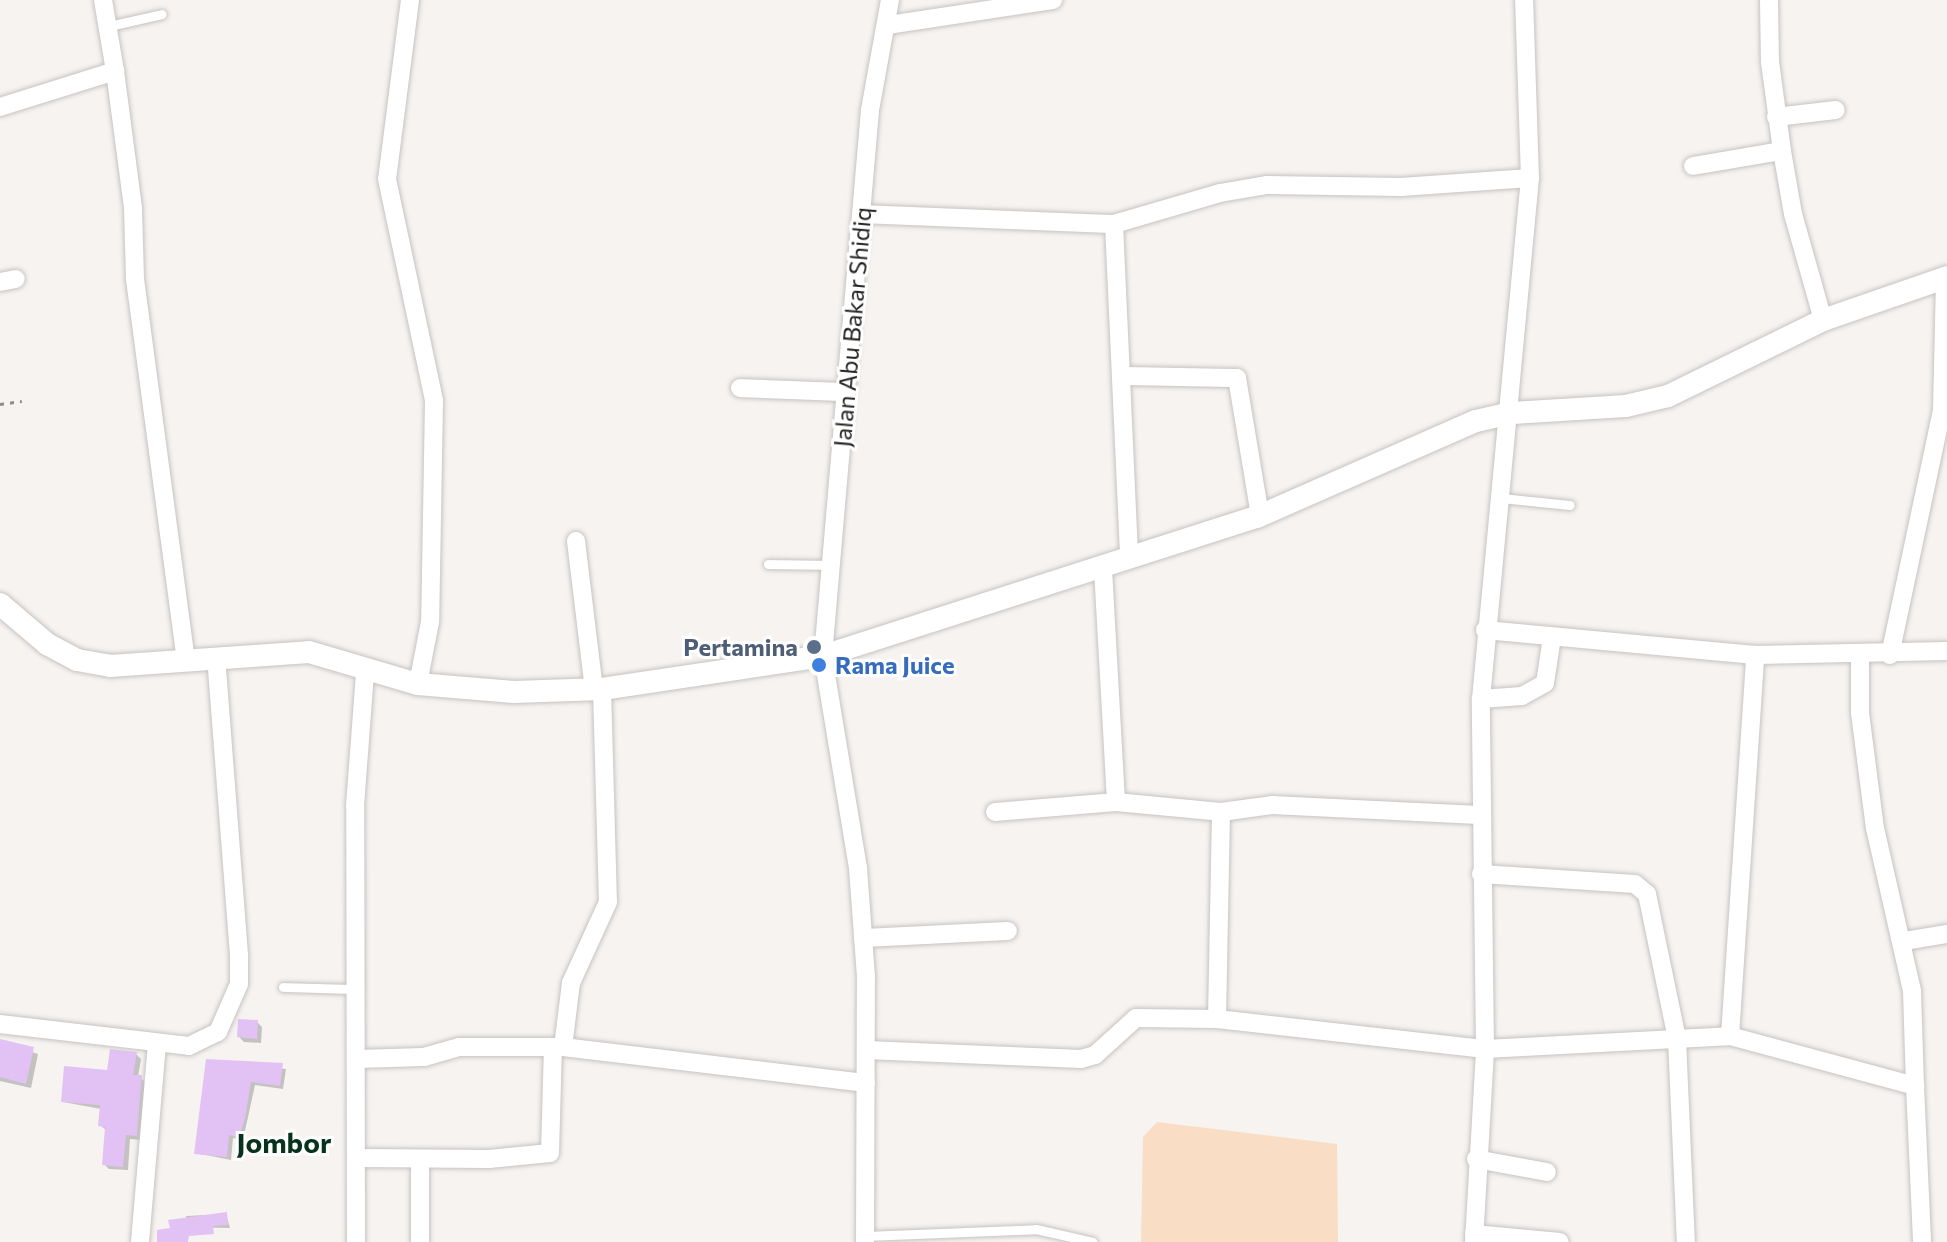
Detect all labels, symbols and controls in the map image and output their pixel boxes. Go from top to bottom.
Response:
street label: Jalan Abu Bakar Shidiq [827,206,877,448]
place label: Pertamina [683,633,798,661]
marker: Pertamina [805,638,823,656]
place label: Rama Juice [835,651,955,679]
marker: Rama Juice [810,656,828,674]
district label: Jombor [237,1125,331,1159]

